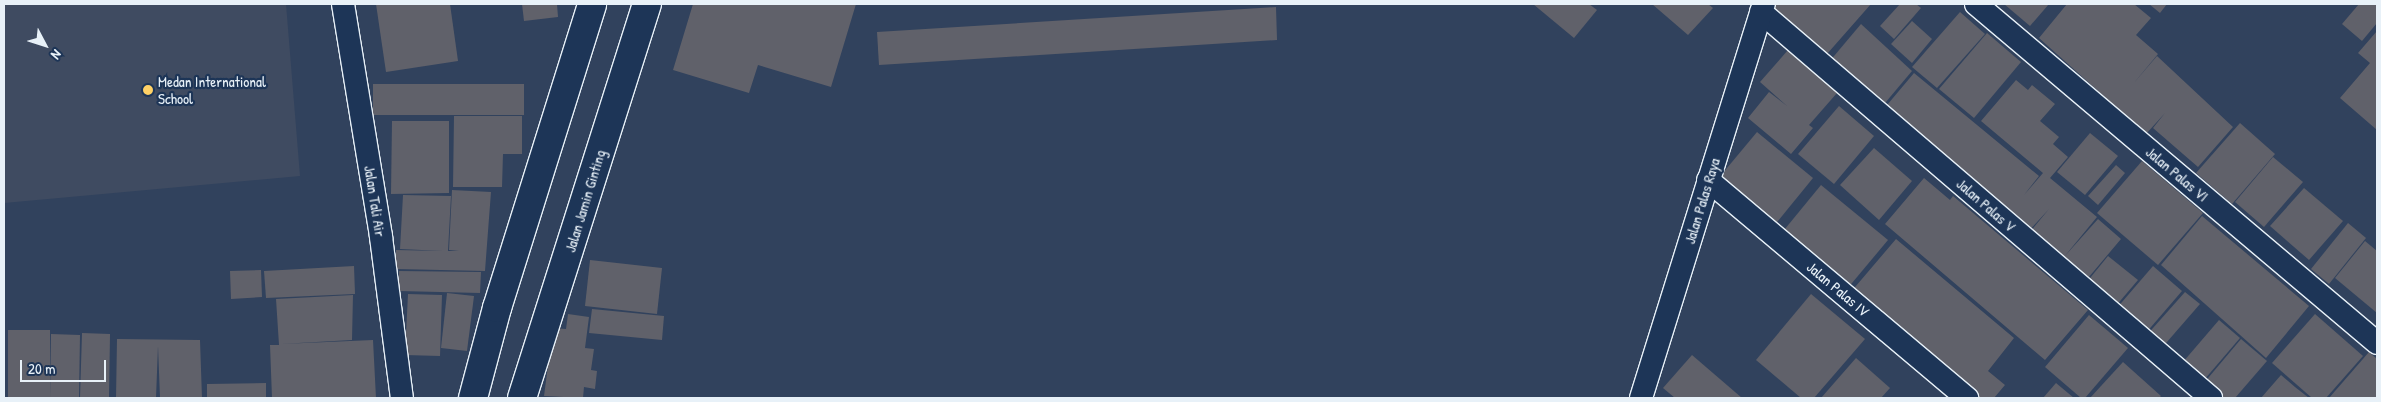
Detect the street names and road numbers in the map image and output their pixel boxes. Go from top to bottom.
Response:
street label: Jalan Palas VI [2142,143,2212,205]
street label: Jalan Jamin Ginting [561,148,609,254]
street label: Jalan Palas Raya [1680,156,1724,246]
street label: Jalan Tali Air [361,164,389,238]
street label: Jalan Palas V [1953,175,2019,235]
street label: Jalan Palas IV [1803,258,1873,320]

